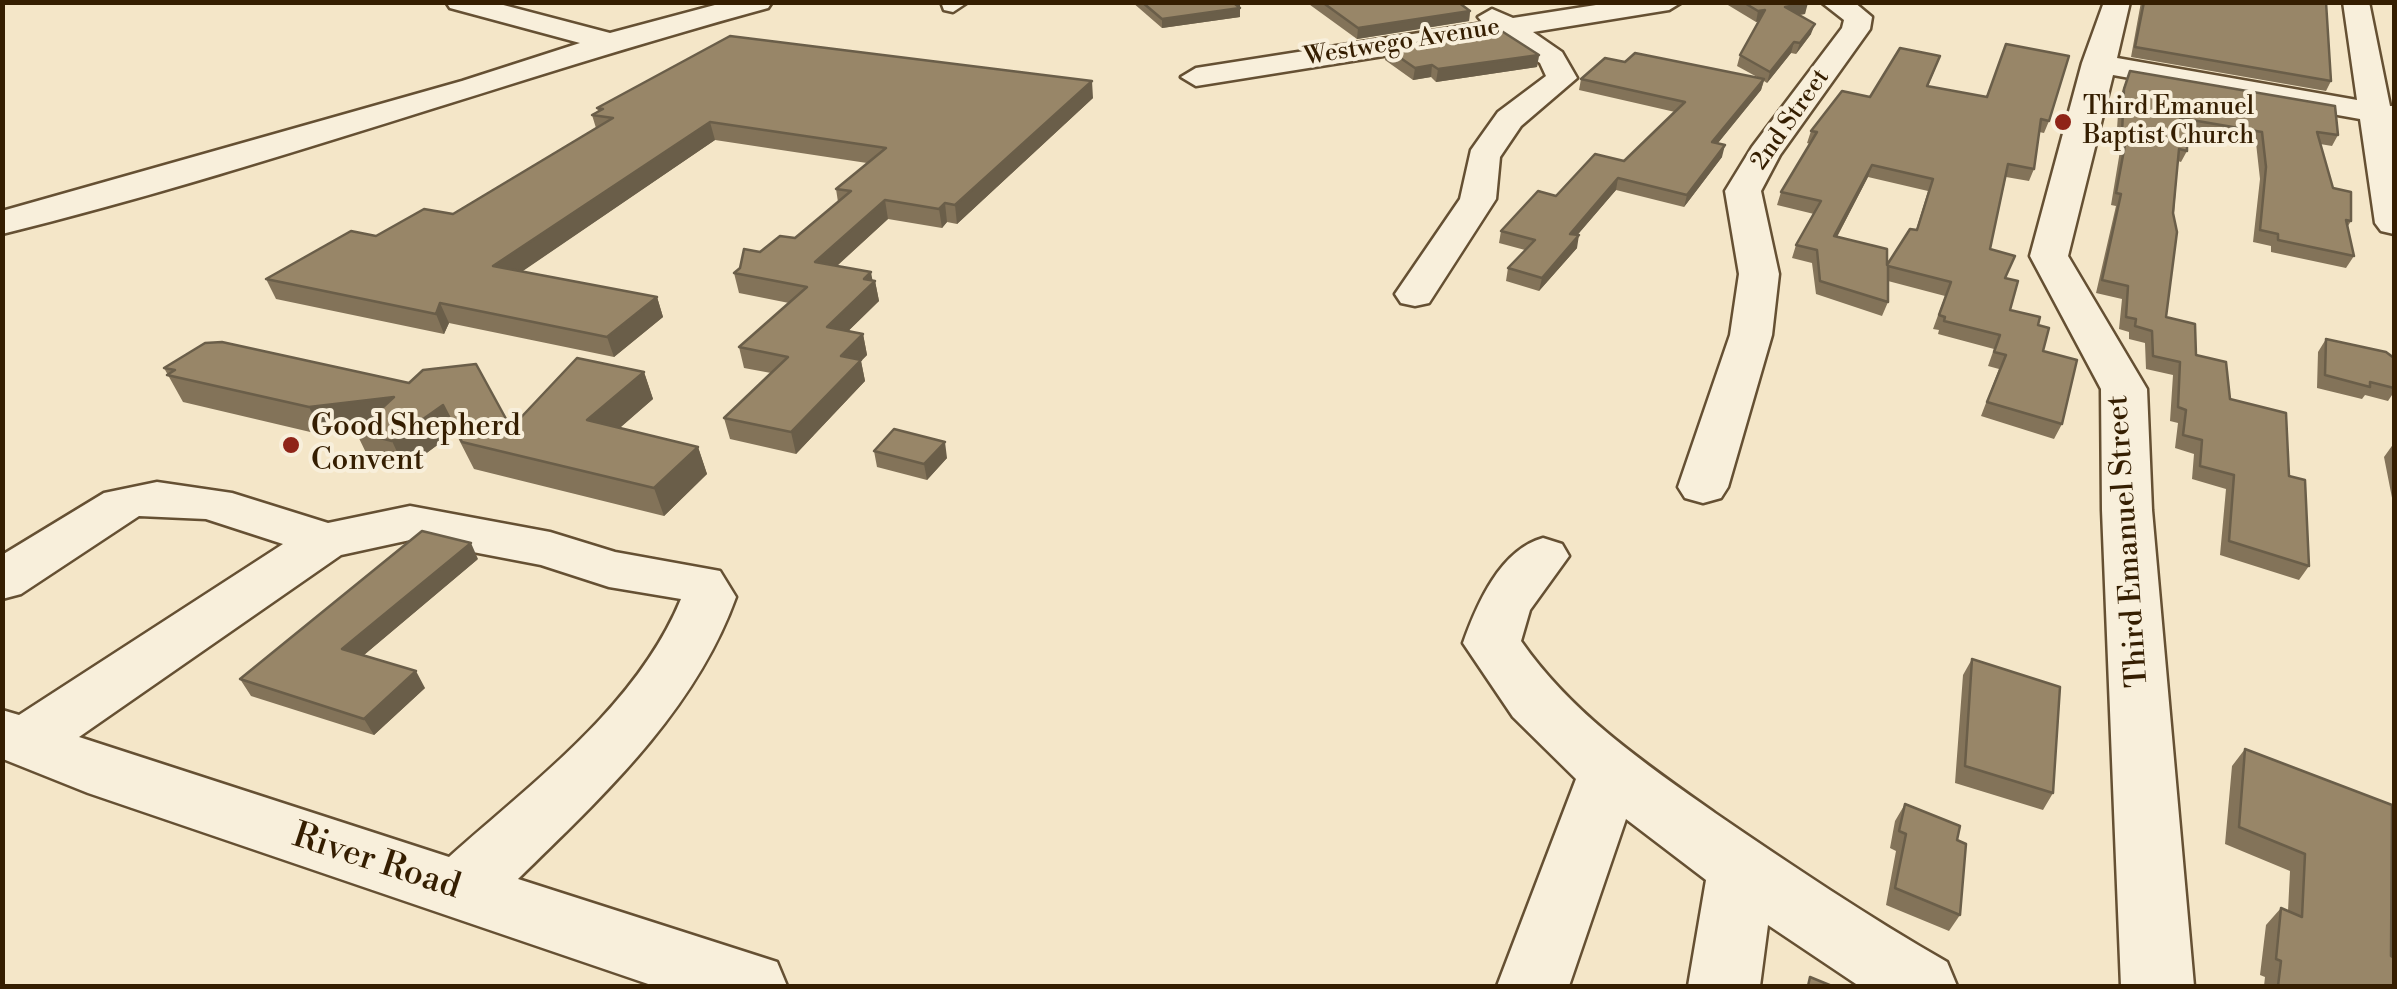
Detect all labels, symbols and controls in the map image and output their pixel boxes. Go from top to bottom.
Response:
street label: Westwego Avenue [1302,13,1502,73]
street label: 2nd Street [1745,64,1837,176]
place label: Third Emanuel Baptist Church [2083,93,2254,152]
marker: Third Emanuel Baptist Church [2052,111,2074,133]
street label: Third Emanuel Street [2101,394,2157,688]
place label: Good Shepherd Convent [311,410,520,480]
marker: Good Shepherd Convent [280,434,302,456]
street label: River Road [287,816,465,910]

